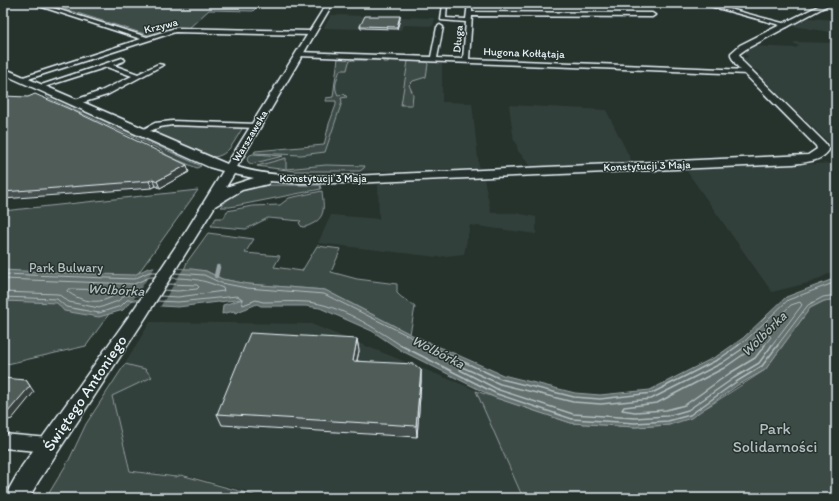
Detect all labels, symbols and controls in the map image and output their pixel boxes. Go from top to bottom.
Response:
street label: Krzywa [143,15,180,36]
street label: Długa [450,24,466,53]
street label: Hugona Kołłątaja [483,45,565,61]
street label: Warszawska [229,107,271,164]
street label: Konstytucji 3 Maja [603,158,691,174]
street label: Konstytucji 3 Maja [279,172,367,185]
park label: Park Bulwary [29,260,103,275]
water label: Wolbórka [87,280,146,300]
water label: Wolbórka [738,307,791,360]
street label: Świętego Antoniego [39,331,131,455]
water label: Wolbórka [409,332,468,373]
park label: Park Solidarności [733,419,817,456]

